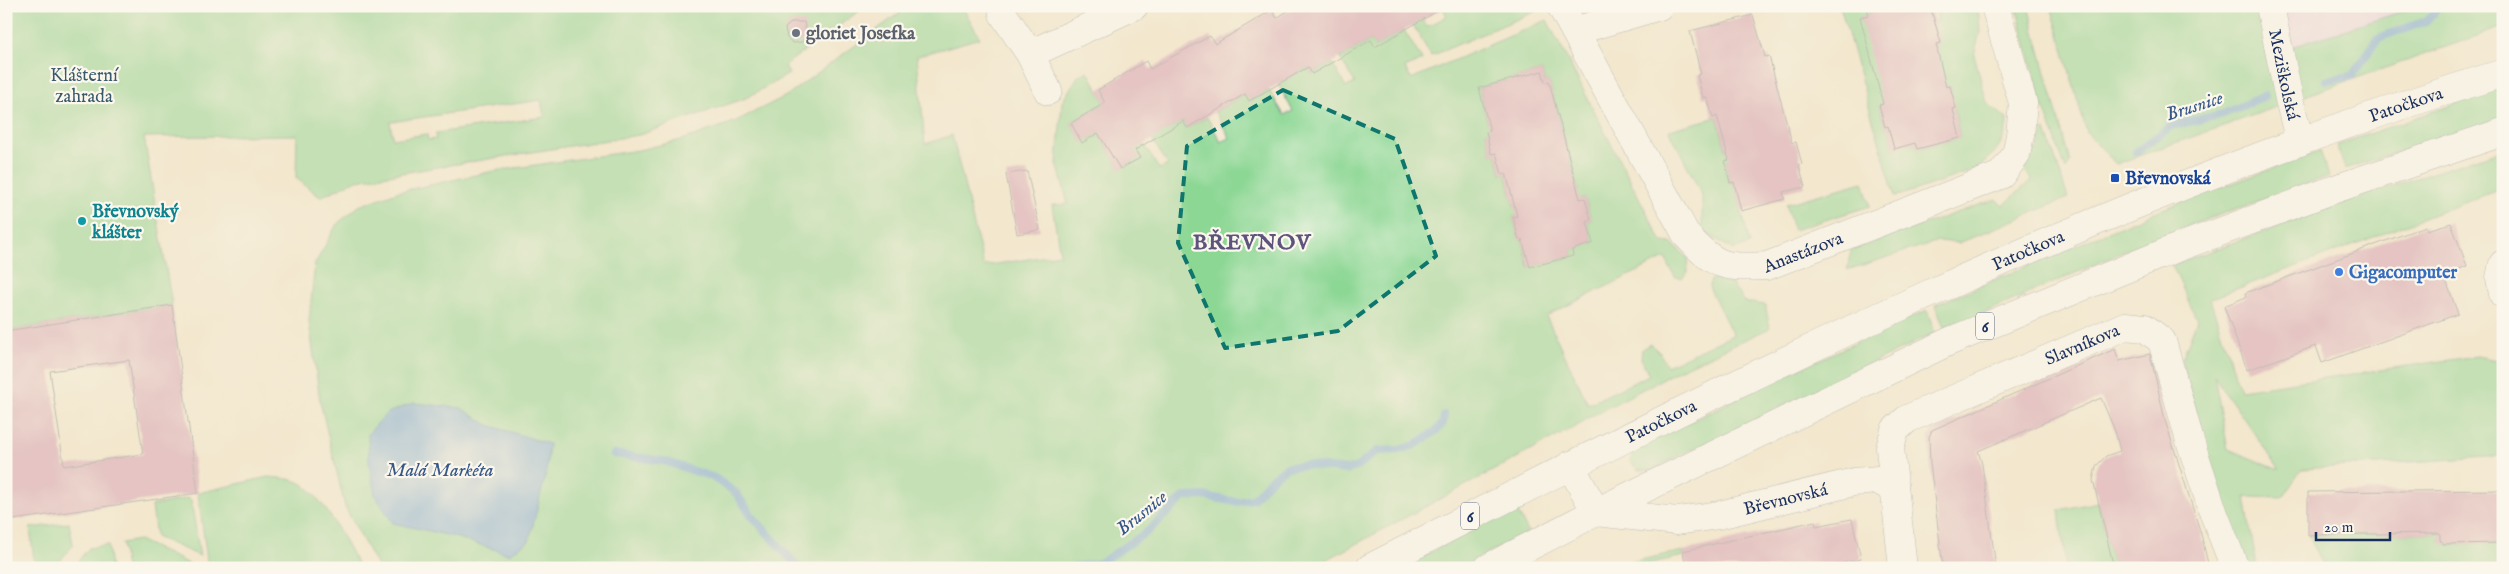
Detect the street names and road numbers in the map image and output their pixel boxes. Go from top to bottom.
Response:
street label: Meziškolská [2262,27,2304,123]
street label: Patočkova [2366,83,2446,129]
street label: Patočkova [1989,226,2068,277]
street label: Anastázova [1759,228,1847,280]
road number: 6 [1976,312,1994,340]
street label: Slavníkova [2042,320,2124,372]
street label: Patočkova [1622,395,1701,450]
street label: Břevnovská [1741,479,1830,522]
road number: 6 [1461,502,1479,530]

